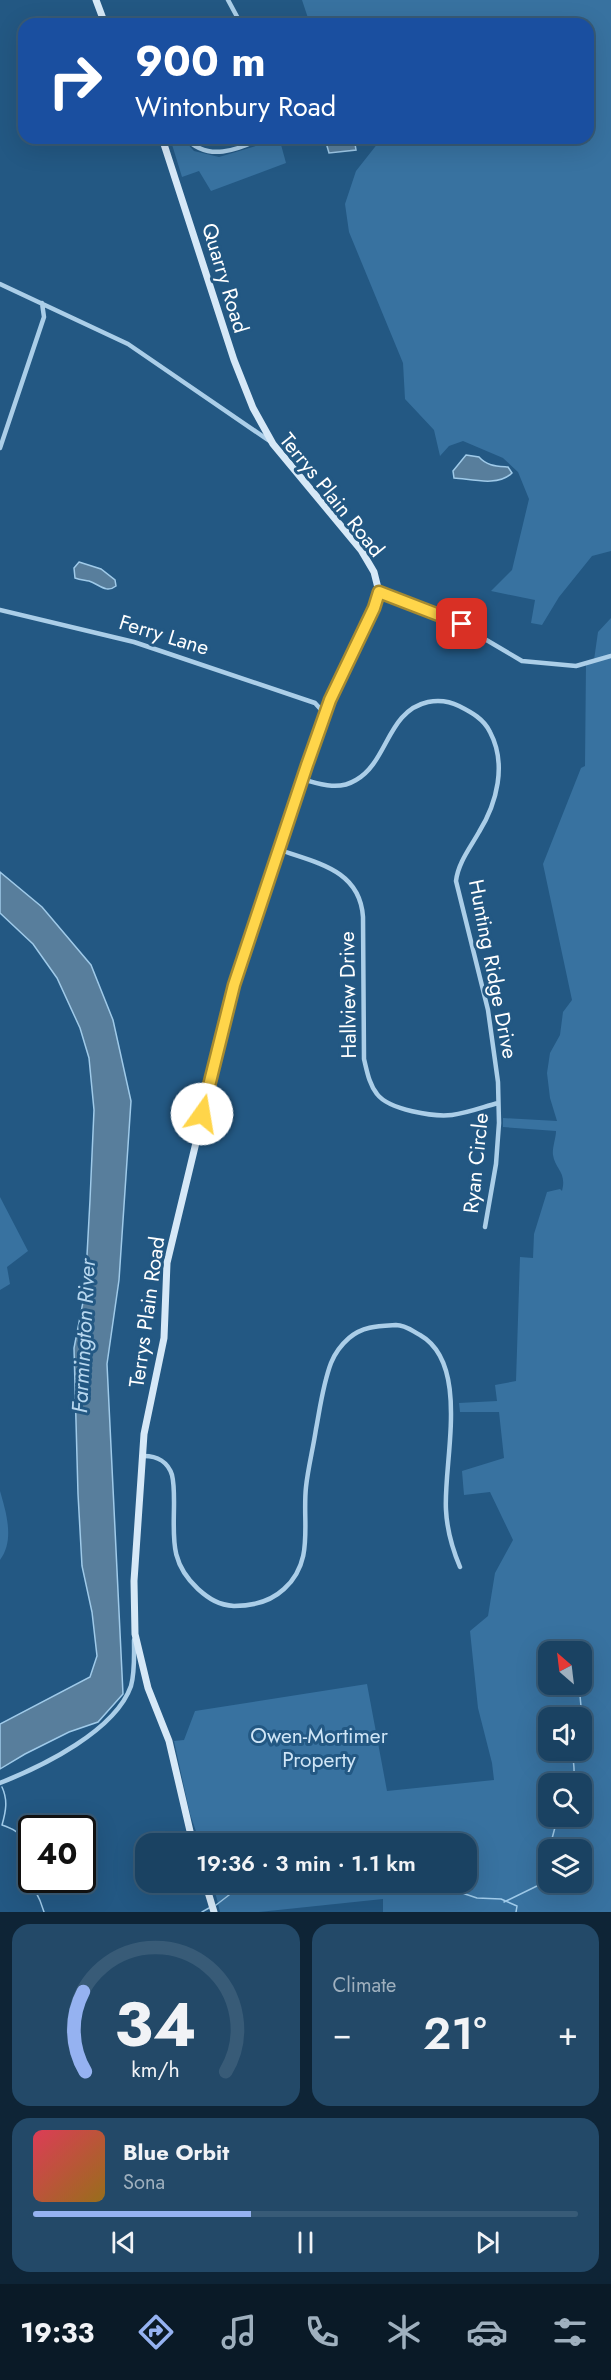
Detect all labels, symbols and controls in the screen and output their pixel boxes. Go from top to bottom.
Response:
text: 900 m [135,31,266,92]
icon: right [36,42,114,120]
text: Wintonbury Road [135,87,336,126]
street label: Quarry Road [194,219,256,337]
street label: Terrys Plain Road [272,426,392,564]
pin [436,598,487,649]
street label: Ferry Lane [115,607,213,663]
icon: arrive [445,607,478,640]
street label: Hunting Ridge Drive [461,877,525,1061]
street label: Hallview Drive [332,931,364,1059]
position arrow [170,1082,234,1146]
street label: Ryan Circle [456,1111,496,1215]
street label: Terrys Plain Road [122,1235,172,1389]
water label: Farmington River [63,1256,103,1414]
north arrow [538,1641,592,1695]
map controls [538,1641,592,1893]
button: sound [538,1707,592,1761]
park label: Owen-Mortimer Property [250,1721,389,1775]
button: search [538,1773,592,1827]
speed limit sign: 40 [18,1815,96,1893]
button: layers [538,1839,592,1893]
text: 19:36 · 3 min · 1.1 km [196,1847,416,1879]
text: Climate [333,1971,396,2000]
text: 34 [115,1979,197,2069]
text: 21° [423,2001,487,2066]
text: − [333,2010,352,2057]
text: + [558,2010,578,2057]
text: km/h [132,2054,180,2085]
text: Blue Orbit [123,2136,229,2168]
text: Sona [123,2168,165,2197]
icon: previous [107,2226,140,2259]
icon: pause [289,2226,322,2259]
icon: next [471,2226,504,2259]
icon: directions [135,2311,177,2353]
icon: music [218,2311,260,2353]
icon: phone [301,2311,343,2353]
icon: climate [383,2311,425,2353]
icon: car [466,2311,508,2353]
icon: filters [549,2311,591,2353]
text: 19:33 [20,2313,94,2352]

